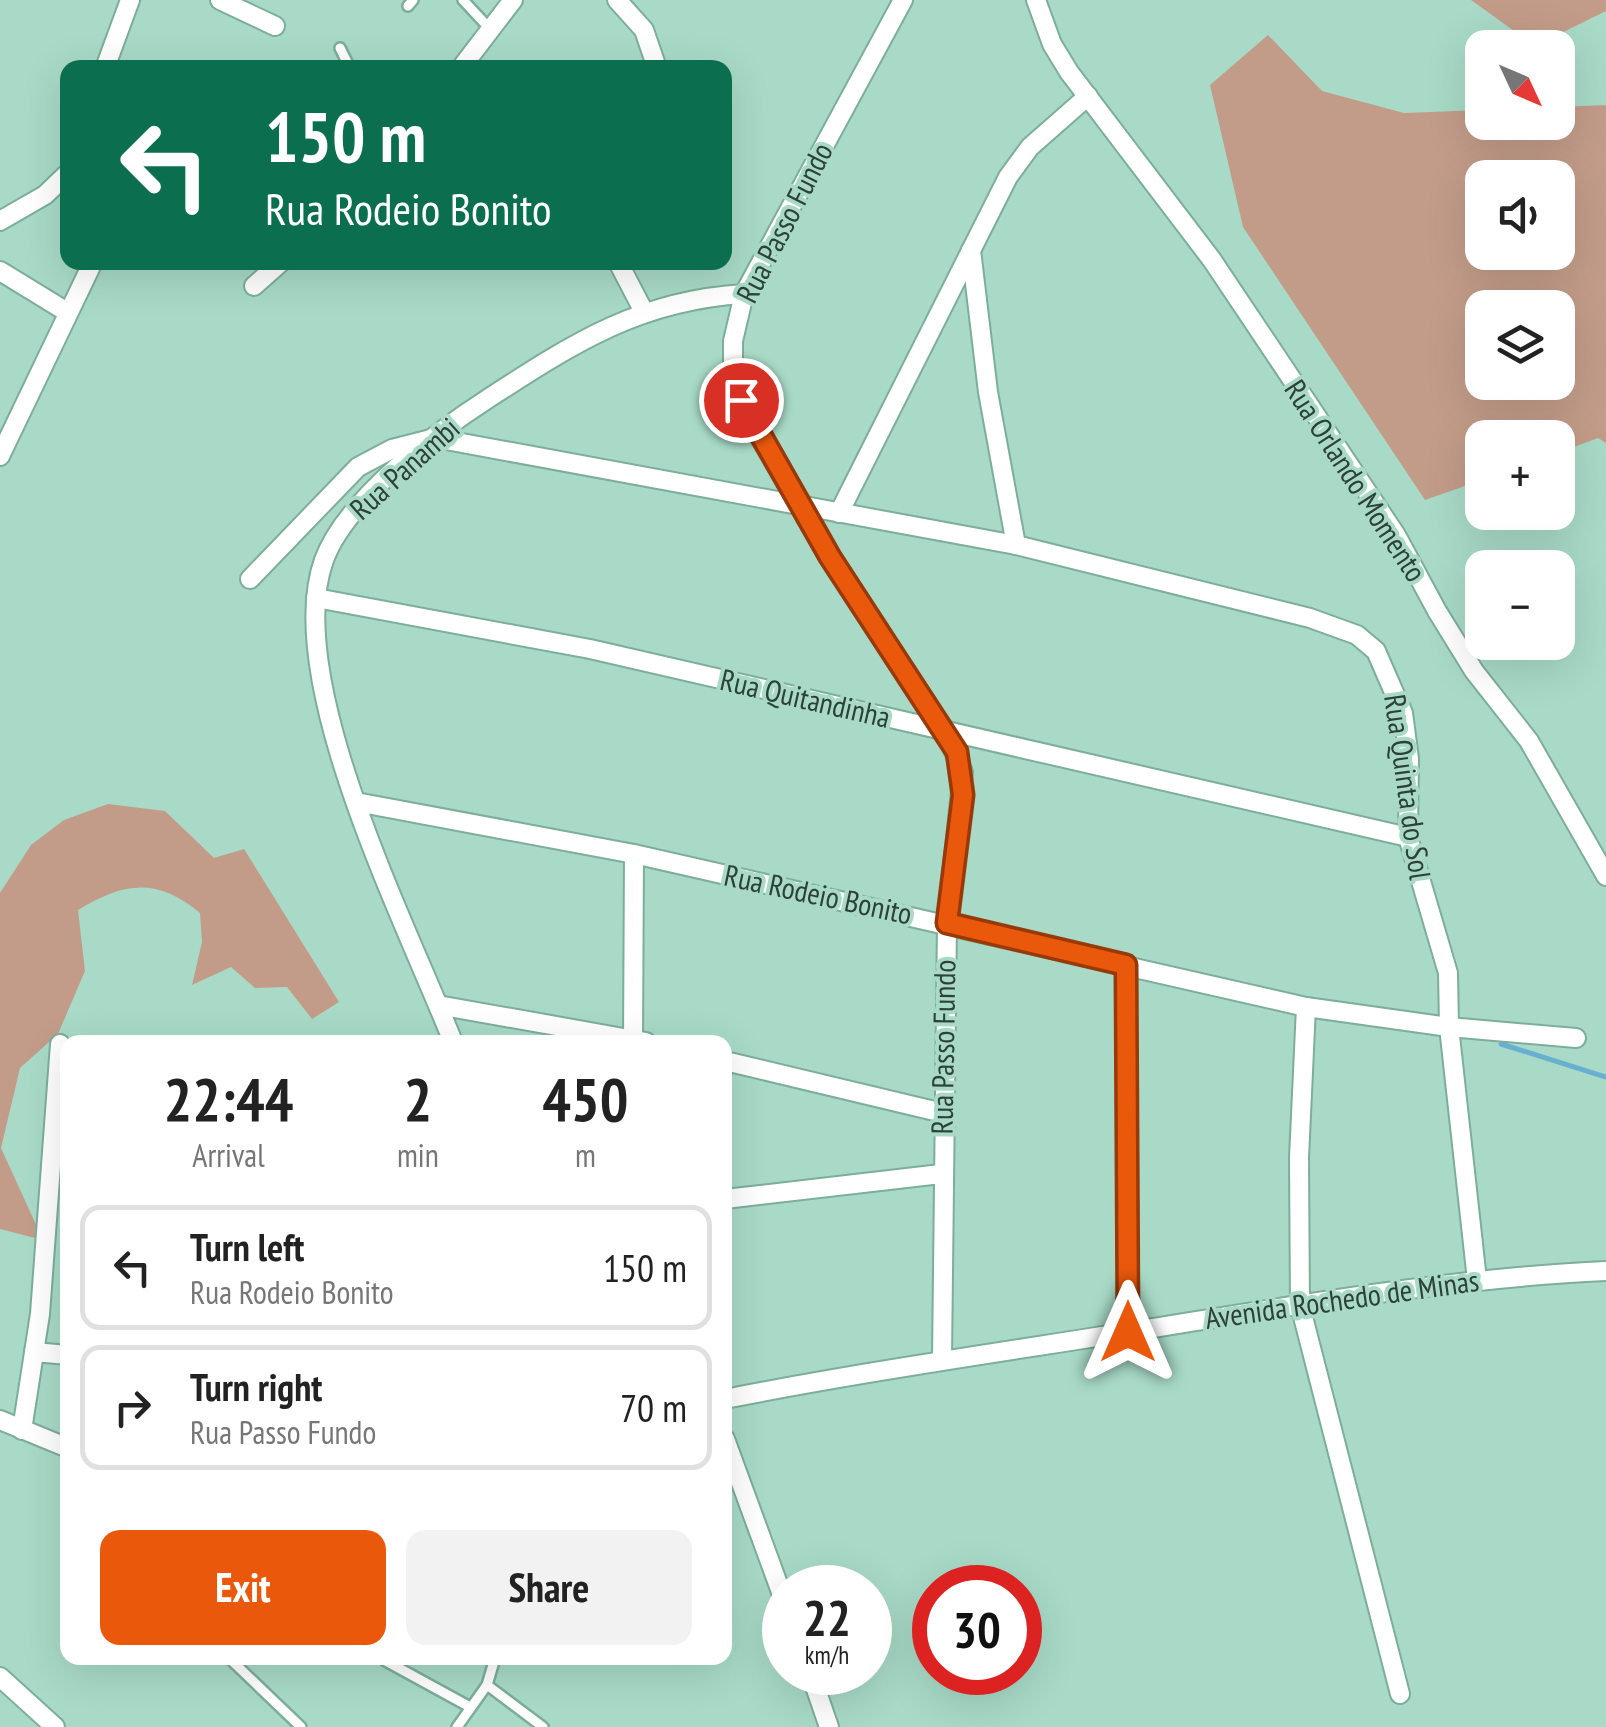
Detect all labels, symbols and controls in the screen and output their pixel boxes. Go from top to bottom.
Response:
north arrow [1465,30,1575,140]
map controls [1465,30,1575,660]
text: 150 m [265,91,426,181]
icon: left [100,100,230,230]
street label: Rua Passo Fundo [727,136,841,309]
button: sound [1465,160,1575,270]
text: Rua Rodeio Bonito [265,179,551,237]
button: layers [1465,290,1575,400]
pin [699,358,784,443]
street label: Rua Orlando Momento [1276,372,1436,589]
icon: arrive [714,373,769,428]
street label: Rua Panambi [341,408,467,527]
button: + [1465,420,1575,530]
button: − [1465,550,1575,660]
street label: Rua Quitandinha [717,659,894,736]
street label: Rua Quinta do Sol [1376,692,1441,882]
street label: Rua Rodeio Bonito [721,855,916,932]
street label: Rua Passo Fundo [921,959,964,1135]
text: 22:44 [164,1060,293,1138]
text: 2 [404,1060,432,1138]
text: 450 [542,1060,628,1138]
text: Arrival [192,1134,265,1176]
text: min [397,1134,439,1176]
text: m [575,1134,596,1176]
text: Turn left [190,1222,304,1271]
icon: left [105,1240,160,1295]
text: 150 m [603,1243,687,1292]
street label: Avenida Rochedo de Minas [1203,1260,1481,1337]
text: Rua Rodeio Bonito [190,1271,394,1313]
position arrow [1076,1280,1180,1384]
text: Turn right [190,1362,322,1411]
icon: right [105,1380,160,1435]
text: 70 m [620,1383,687,1432]
text: Rua Passo Fundo [190,1411,376,1453]
button: Exit [100,1530,386,1645]
button: Share [406,1530,692,1645]
speed limit sign: 30 [912,1565,1042,1695]
text: 22 [803,1585,851,1650]
text: km/h [805,1639,849,1671]

